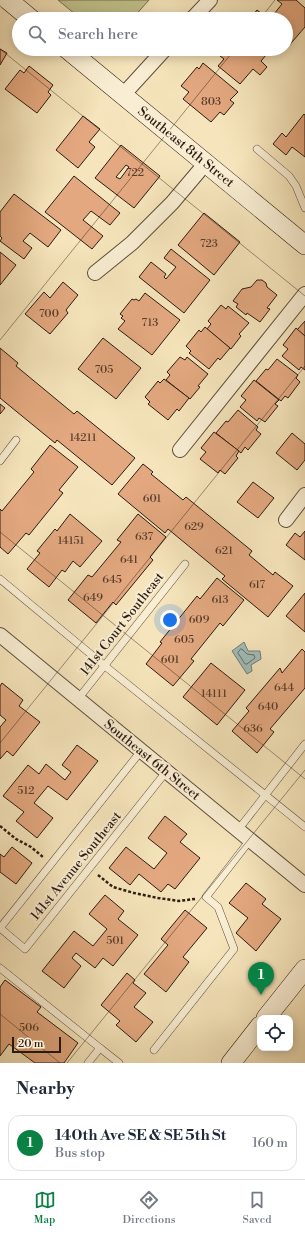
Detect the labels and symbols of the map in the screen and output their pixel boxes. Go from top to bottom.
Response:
house number: 803 [201,95,221,109]
street label: Southeast 8th Street [135,103,238,191]
house number: 722 [126,166,144,180]
house number: 723 [200,237,218,251]
house number: 700 [39,307,59,321]
house number: 713 [142,316,158,330]
house number: 705 [95,363,113,377]
house number: 14211 [69,431,97,445]
house number: 601 [143,492,161,506]
house number: 629 [184,520,204,534]
house number: 637 [135,530,153,544]
house number: 14151 [58,534,84,548]
house number: 621 [215,544,233,558]
house number: 641 [120,553,138,567]
street label: 141st Court Southeast [77,569,168,679]
house number: 645 [102,573,122,587]
house number: 617 [249,578,265,592]
house number: 649 [83,591,103,605]
house number: 613 [211,593,229,607]
your location [160,610,180,630]
house number: 609 [189,613,210,627]
house number: 605 [174,633,194,647]
house number: 601 [161,653,179,667]
house number: 644 [274,681,295,695]
house number: 14111 [201,687,227,701]
house number: 640 [258,700,278,714]
street label: Southeast 6th Street [101,716,204,804]
house number: 636 [243,722,263,736]
house number: 512 [17,784,35,798]
street label: 141st Avenue Southeast [27,808,125,924]
house number: 501 [106,934,124,948]
pin: 1 [248,962,274,995]
house number: 506 [19,1021,39,1035]
scale bar [12,1035,61,1054]

